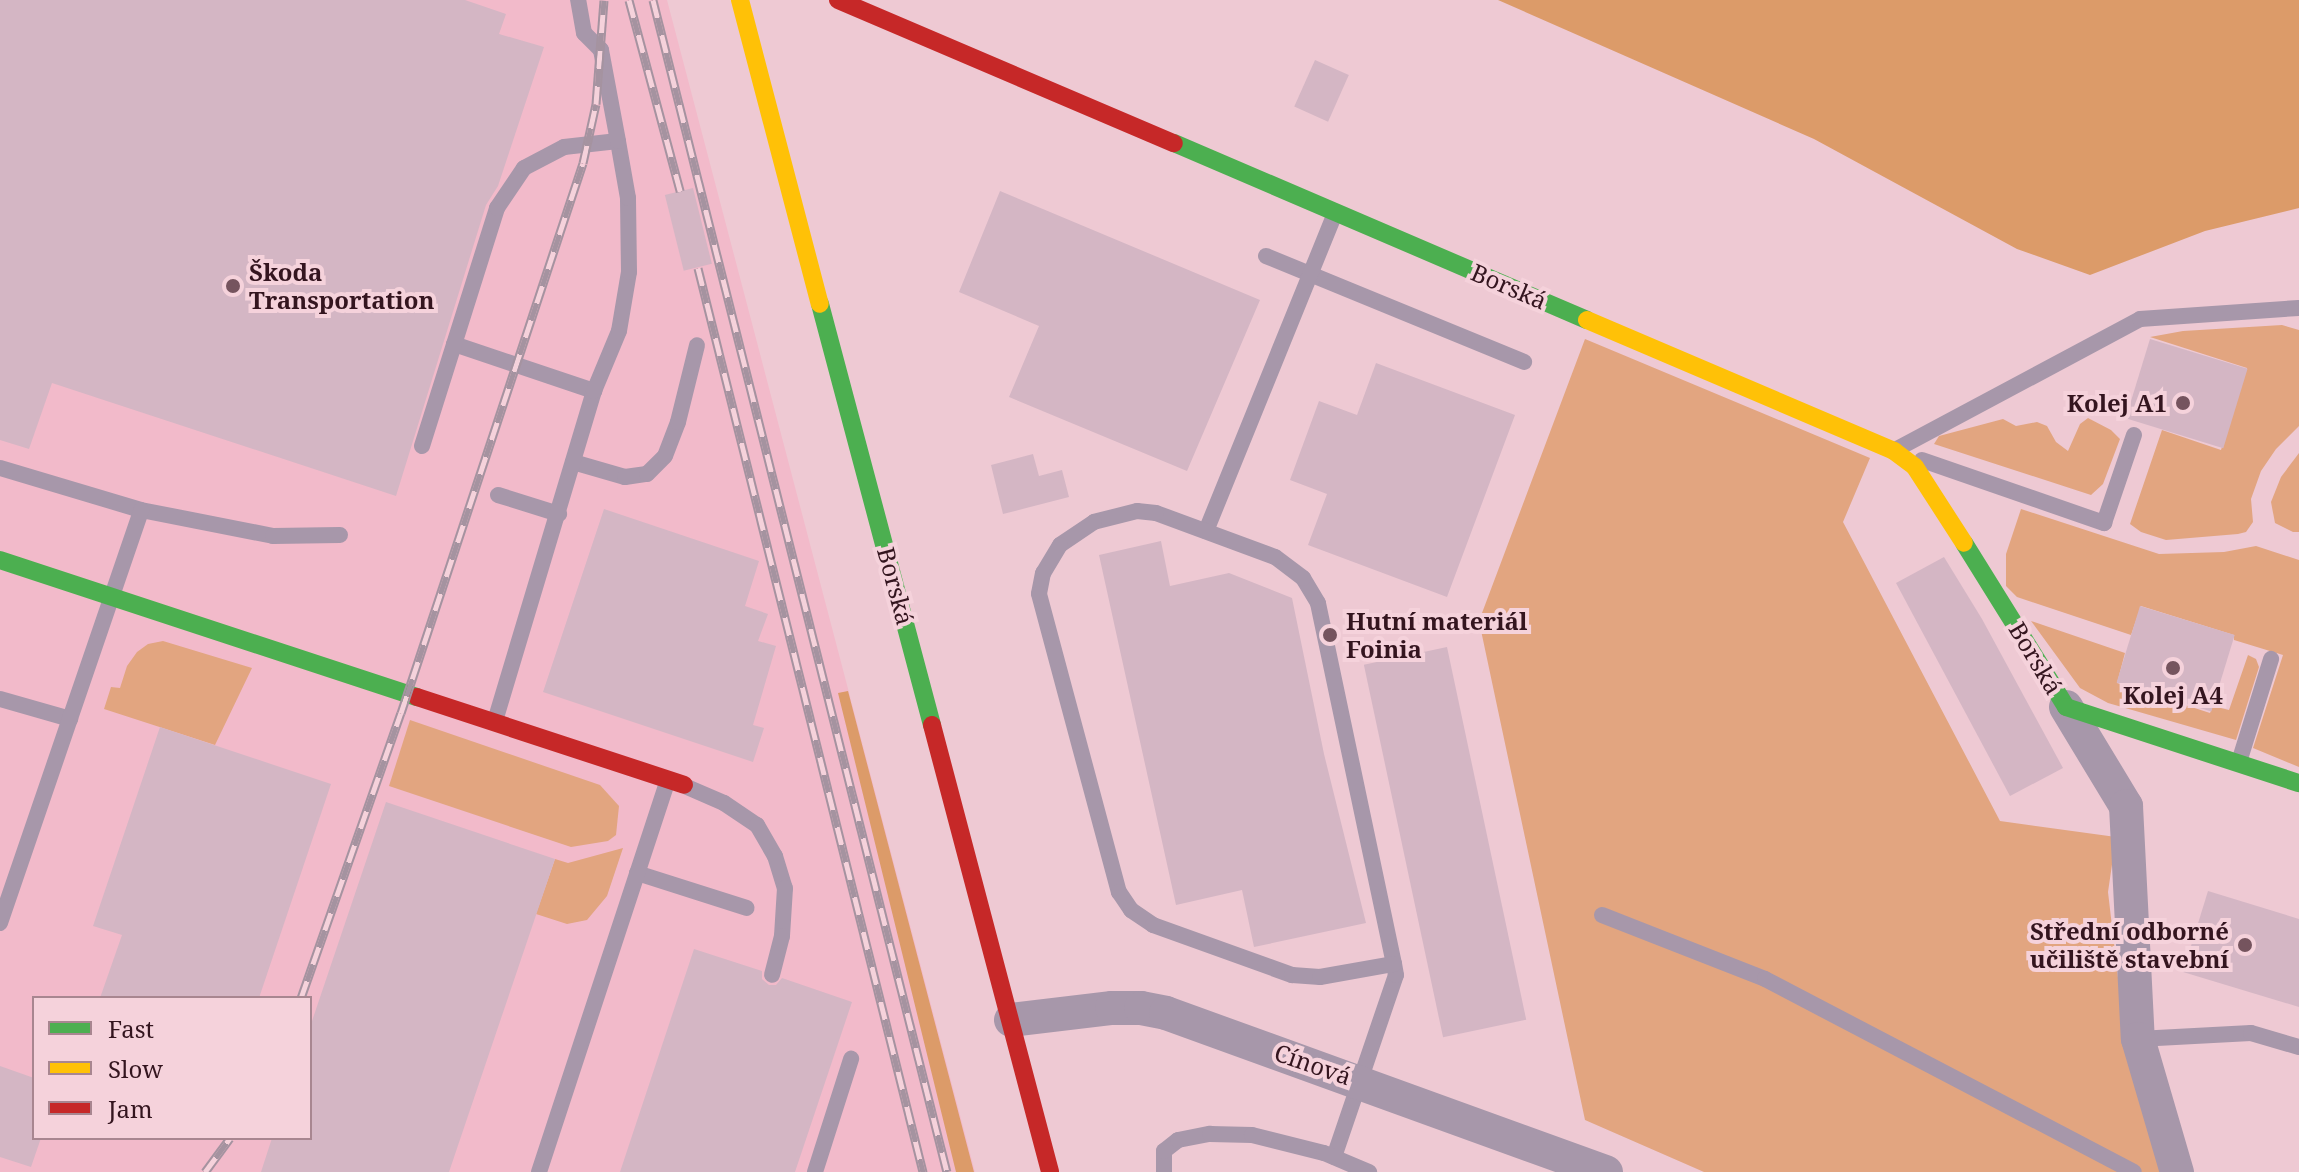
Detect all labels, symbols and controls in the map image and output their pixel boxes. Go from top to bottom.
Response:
street label: Borská [1467,257,1551,315]
place label: Škoda Transportation [249,258,434,314]
marker: Škoda Transportation [224,277,242,295]
place label: Kolej A1 [2067,389,2167,417]
marker: Kolej A1 [2174,394,2192,412]
street label: Borská [872,544,920,628]
place label: Hutní materiál Foinia [1346,607,1527,663]
street label: Borská [2003,617,2069,699]
marker: Hutní materiál Foinia [1321,626,1339,644]
marker: Kolej A4 [2164,659,2182,677]
place label: Kolej A4 [2123,681,2223,709]
place label: Střední odborné učiliště stavební [2030,917,2229,973]
marker: Střední odborné učiliště stavební [2236,936,2254,954]
legend [32,996,312,1140]
text: Fast [108,1012,154,1045]
street label: Cínová [1271,1037,1355,1091]
text: Slow [108,1052,163,1085]
text: Jam [108,1092,153,1125]

